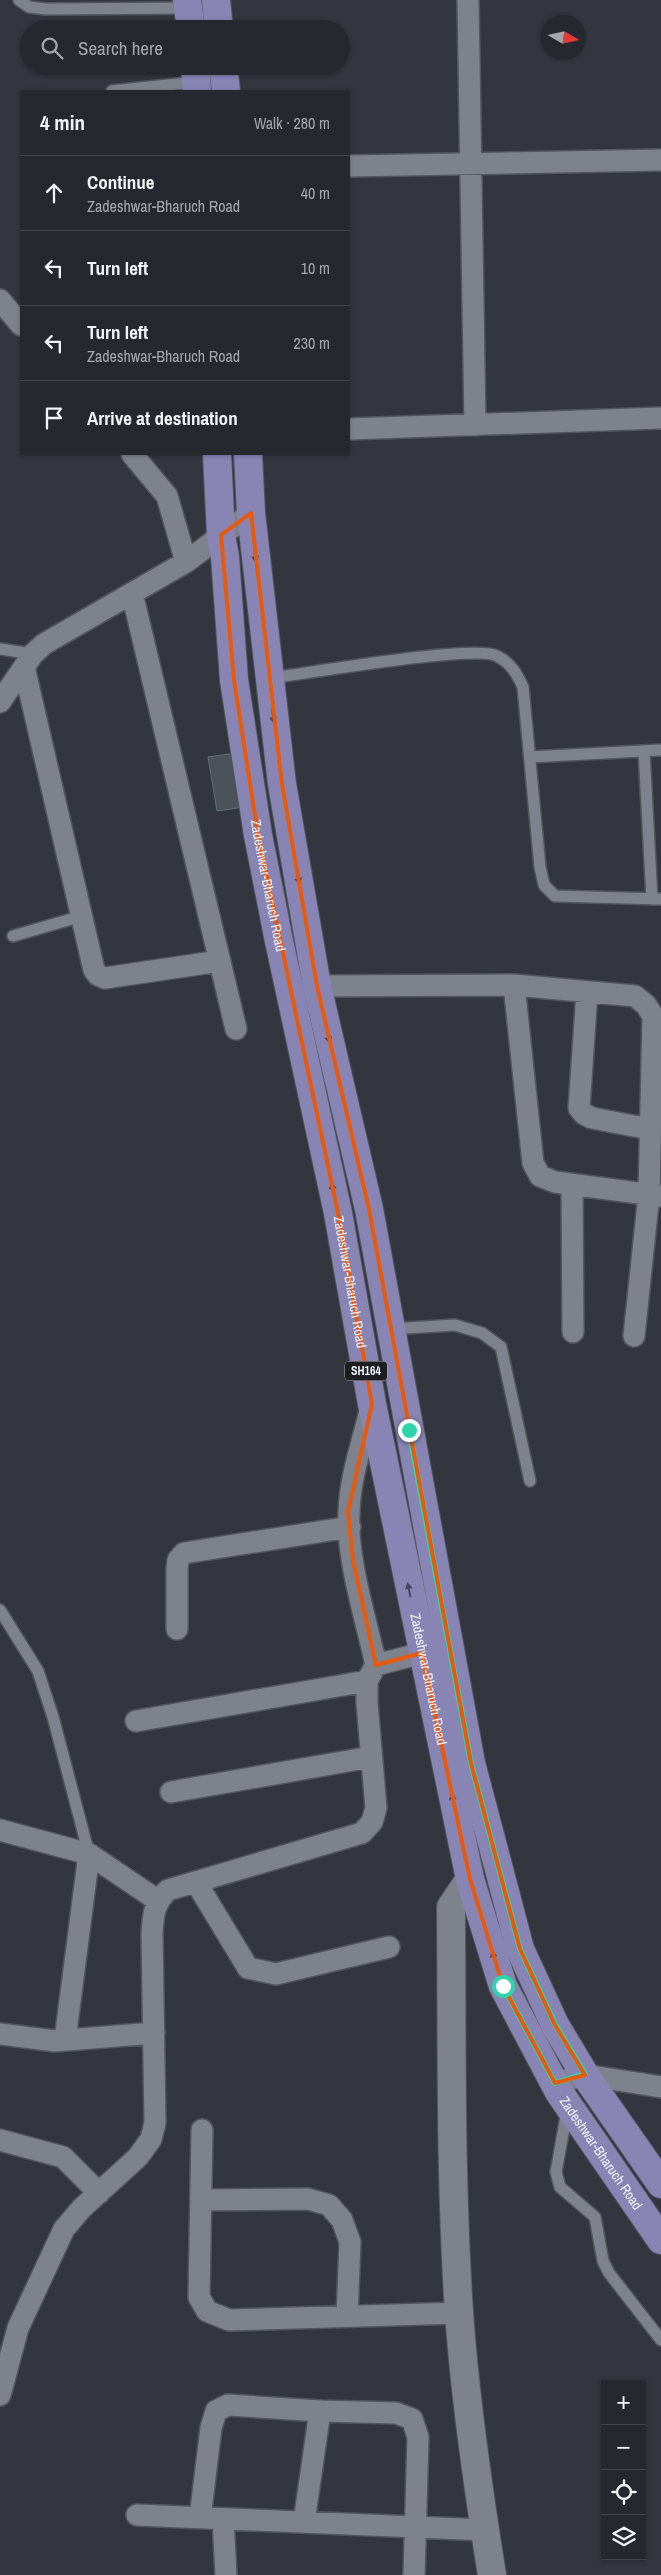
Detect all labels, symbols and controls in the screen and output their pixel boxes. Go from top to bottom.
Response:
north arrow [541,15,586,60]
search box [20,20,350,75]
icon: search [38,34,66,62]
text: Search here [78,35,163,61]
text: 4 min [40,108,85,137]
text: Walk · 280 m [254,112,330,134]
text: Continue [87,169,155,195]
icon: ahead [40,179,68,207]
text: 40 m [301,182,330,204]
text: Zadeshwar-Bharuch Road [87,195,240,217]
icon: left [40,254,68,282]
text: Turn left [87,255,148,281]
text: 10 m [301,257,330,279]
text: Turn left [87,319,148,345]
icon: left [40,329,68,357]
text: 230 m [294,332,330,354]
text: Zadeshwar-Bharuch Road [87,345,240,367]
icon: arrive [40,404,68,432]
text: Arrive at destination [87,405,238,431]
one-way arrow [252,547,260,563]
one-way arrow [269,709,277,725]
street label: Zadeshwar-Bharuch Road [247,818,290,953]
one-way arrow [295,869,303,885]
one-way arrow [324,1029,332,1044]
one-way arrow [329,1183,337,1198]
street label: Zadeshwar-Bharuch Road [330,1214,371,1350]
road number: SH164 [345,1362,387,1380]
route end [398,1419,421,1442]
one-way arrow [405,1582,413,1598]
street label: Zadeshwar-Bharuch Road [406,1612,451,1747]
one-way arrow [449,1793,457,1809]
one-way arrow [490,1950,498,1965]
route start [492,1975,515,1998]
street label: Zadeshwar-Bharuch Road [556,2093,647,2213]
map controls [601,2380,646,2560]
button: + [601,2380,646,2425]
button: − [601,2425,646,2470]
button: locate [601,2470,646,2515]
button: layers [601,2515,646,2560]

